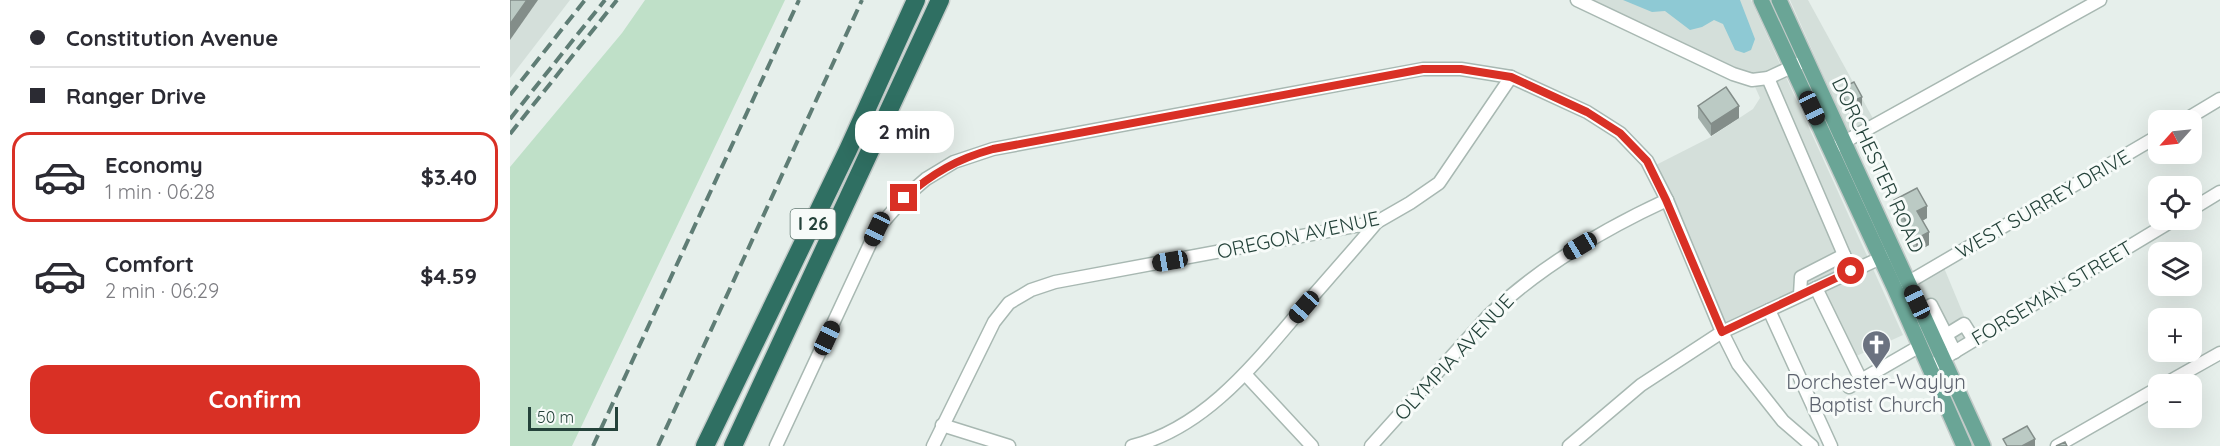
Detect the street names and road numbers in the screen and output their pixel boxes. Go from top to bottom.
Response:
street label: DORCHESTER ROAD [1827,73,1930,257]
street label: WEST SURREY DRIVE [1951,143,2134,264]
street label: OREGON AVENUE [1214,205,1381,264]
road number: I 26 [790,209,836,239]
street label: FORSEMAN STREET [1967,235,2137,351]
street label: OLYMPIA AVENUE [1389,288,1519,425]

